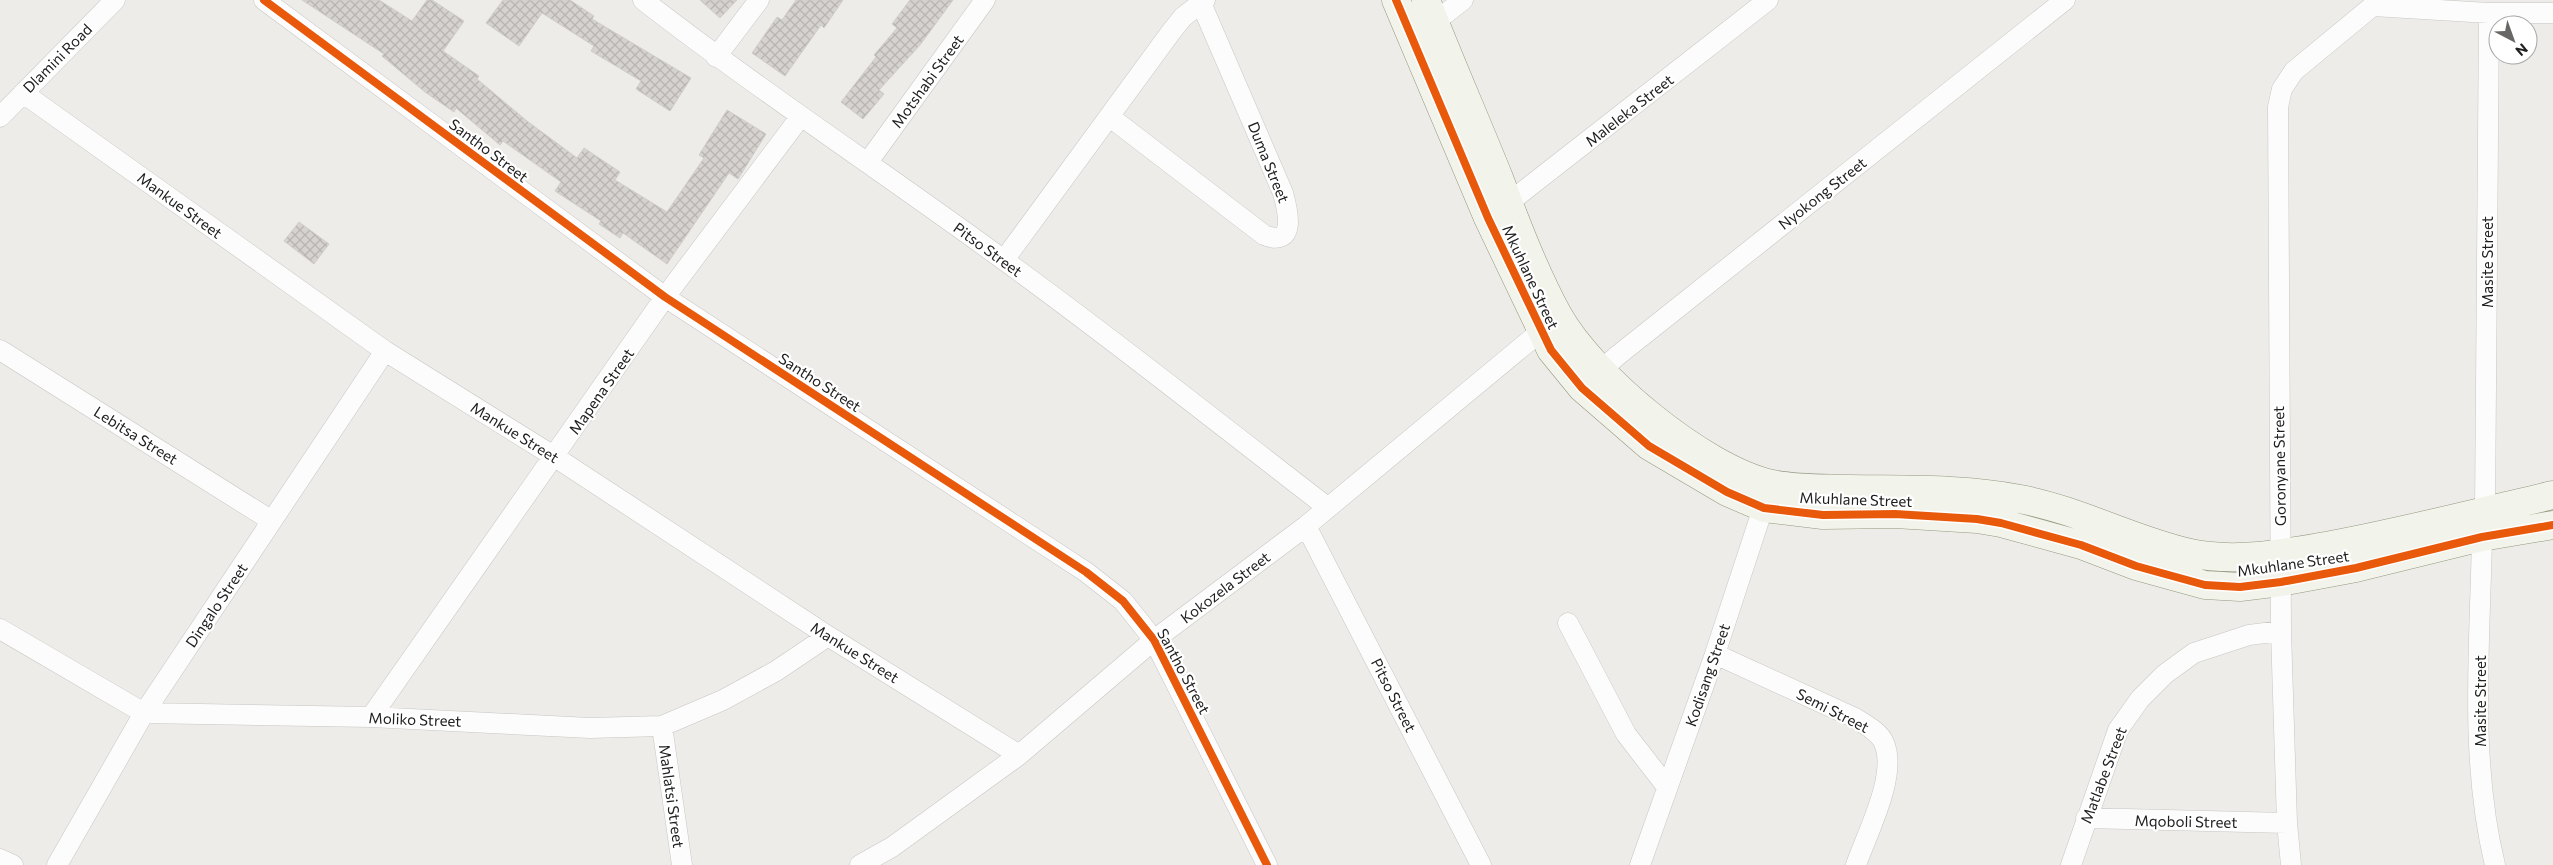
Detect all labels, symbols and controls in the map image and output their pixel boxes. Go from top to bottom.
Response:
north arrow [2488,15,2538,65]
street label: Dlamini Road [19,20,95,96]
street label: Motshabi Street [887,31,967,131]
text: N [2512,40,2531,60]
street label: Maleleka Street [1581,70,1677,150]
street label: Santho Street [446,114,532,186]
street label: Duma Street [1245,119,1293,205]
street label: Nyokong Street [1774,153,1870,233]
street label: Mankue Street [134,168,226,242]
street label: Masite Street [2478,216,2496,308]
street label: Pitso Street [950,218,1026,280]
street label: Mkuhlane Street [1499,222,1563,332]
street label: Mapena Street [565,345,637,437]
street label: Santho Street [776,349,864,415]
street label: Mankue Street [468,398,562,466]
street label: Lebitsa Street [91,402,181,468]
street label: Goronyane Street [2269,406,2289,526]
street label: Mkuhlane Street [1799,488,1913,510]
street label: Mkuhlane Street [2236,546,2350,580]
street label: Kokozela Street [1177,547,1273,627]
street label: Dingalo Street [181,560,251,650]
street label: Mankue Street [808,618,902,686]
street label: Kodisang Street [1681,621,1733,729]
street label: Santho Street [1154,625,1214,717]
street label: Pitso Street [1368,655,1420,735]
street label: Masite Street [2471,655,2489,747]
street label: Semi Street [1794,684,1872,736]
street label: Moliko Street [368,708,462,730]
street label: Matlabe Street [2076,724,2130,826]
street label: Mahlatsi Street [656,743,688,849]
street label: Mqoboli Street [2134,811,2238,831]

